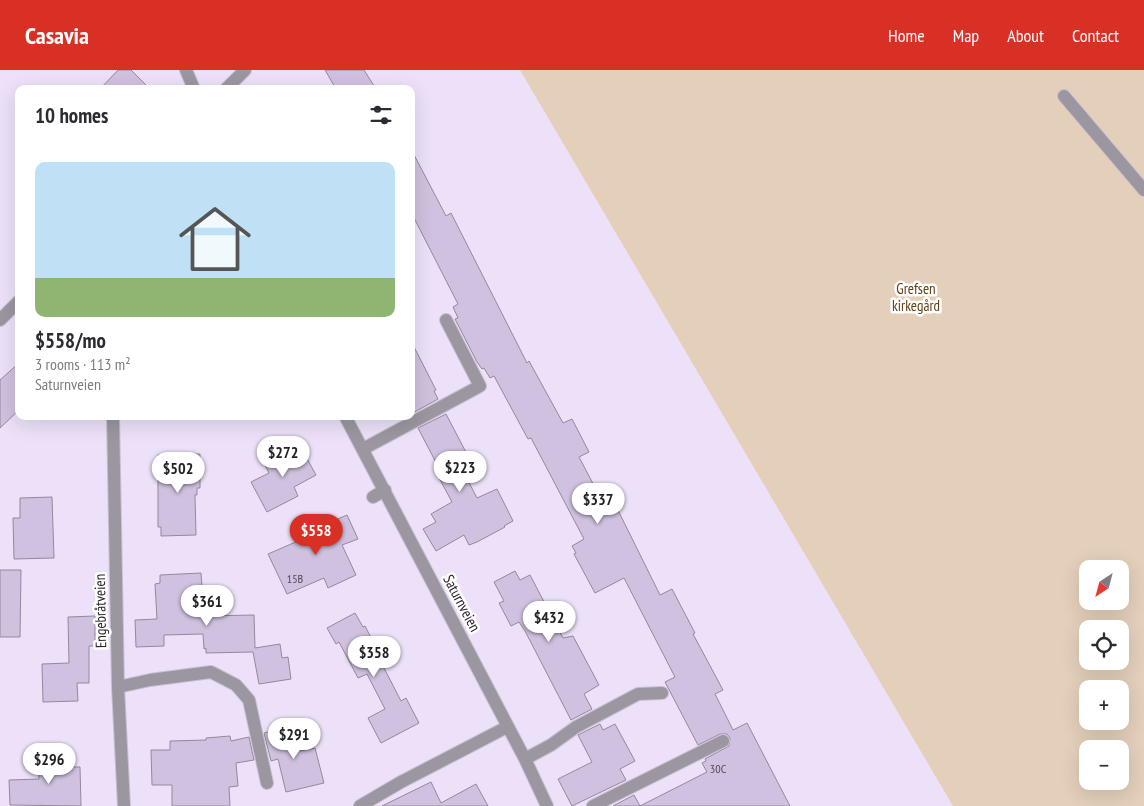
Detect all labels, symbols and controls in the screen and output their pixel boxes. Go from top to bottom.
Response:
text: Casavia [25,20,89,51]
text: Home [888,24,925,47]
text: Map [953,24,979,47]
text: About [1007,24,1044,47]
text: Contact [1072,24,1119,47]
icon: filters [367,101,395,129]
text: 10 homes [35,102,108,129]
icon: home [170,194,260,284]
park label: Grefsen kirkegård [892,279,940,315]
text: $558/mo [35,327,106,354]
text: 3 rooms · 113 m² [35,354,131,374]
text: Saturnveien [35,374,101,394]
pin: $272 [253,436,313,478]
text: $272 [268,442,298,462]
pin: $223 [430,450,490,493]
pin: $502 [148,452,208,494]
text: $223 [445,457,475,477]
text: $502 [163,458,193,478]
pin: $337 [568,482,628,525]
text: $337 [583,489,613,509]
pin: $558 [286,514,346,556]
text: $558 [301,520,331,540]
north arrow [1079,560,1129,610]
map controls [1079,560,1129,790]
house number: 15B [287,571,304,586]
street label: Saturnveien [439,571,485,635]
street label: Engebråtveien [90,574,110,648]
pin: $361 [177,584,237,627]
text: $361 [192,591,222,611]
pin: $432 [519,600,579,643]
text: $432 [534,607,564,627]
button: locate [1079,620,1129,670]
pin: $358 [344,636,404,678]
text: $358 [359,642,389,662]
button: + [1079,680,1129,730]
pin: $291 [264,718,324,760]
text: $291 [279,724,309,744]
button: − [1079,740,1129,790]
pin: $296 [19,742,79,785]
text: $296 [34,749,64,769]
house number: 30C [710,761,727,776]

